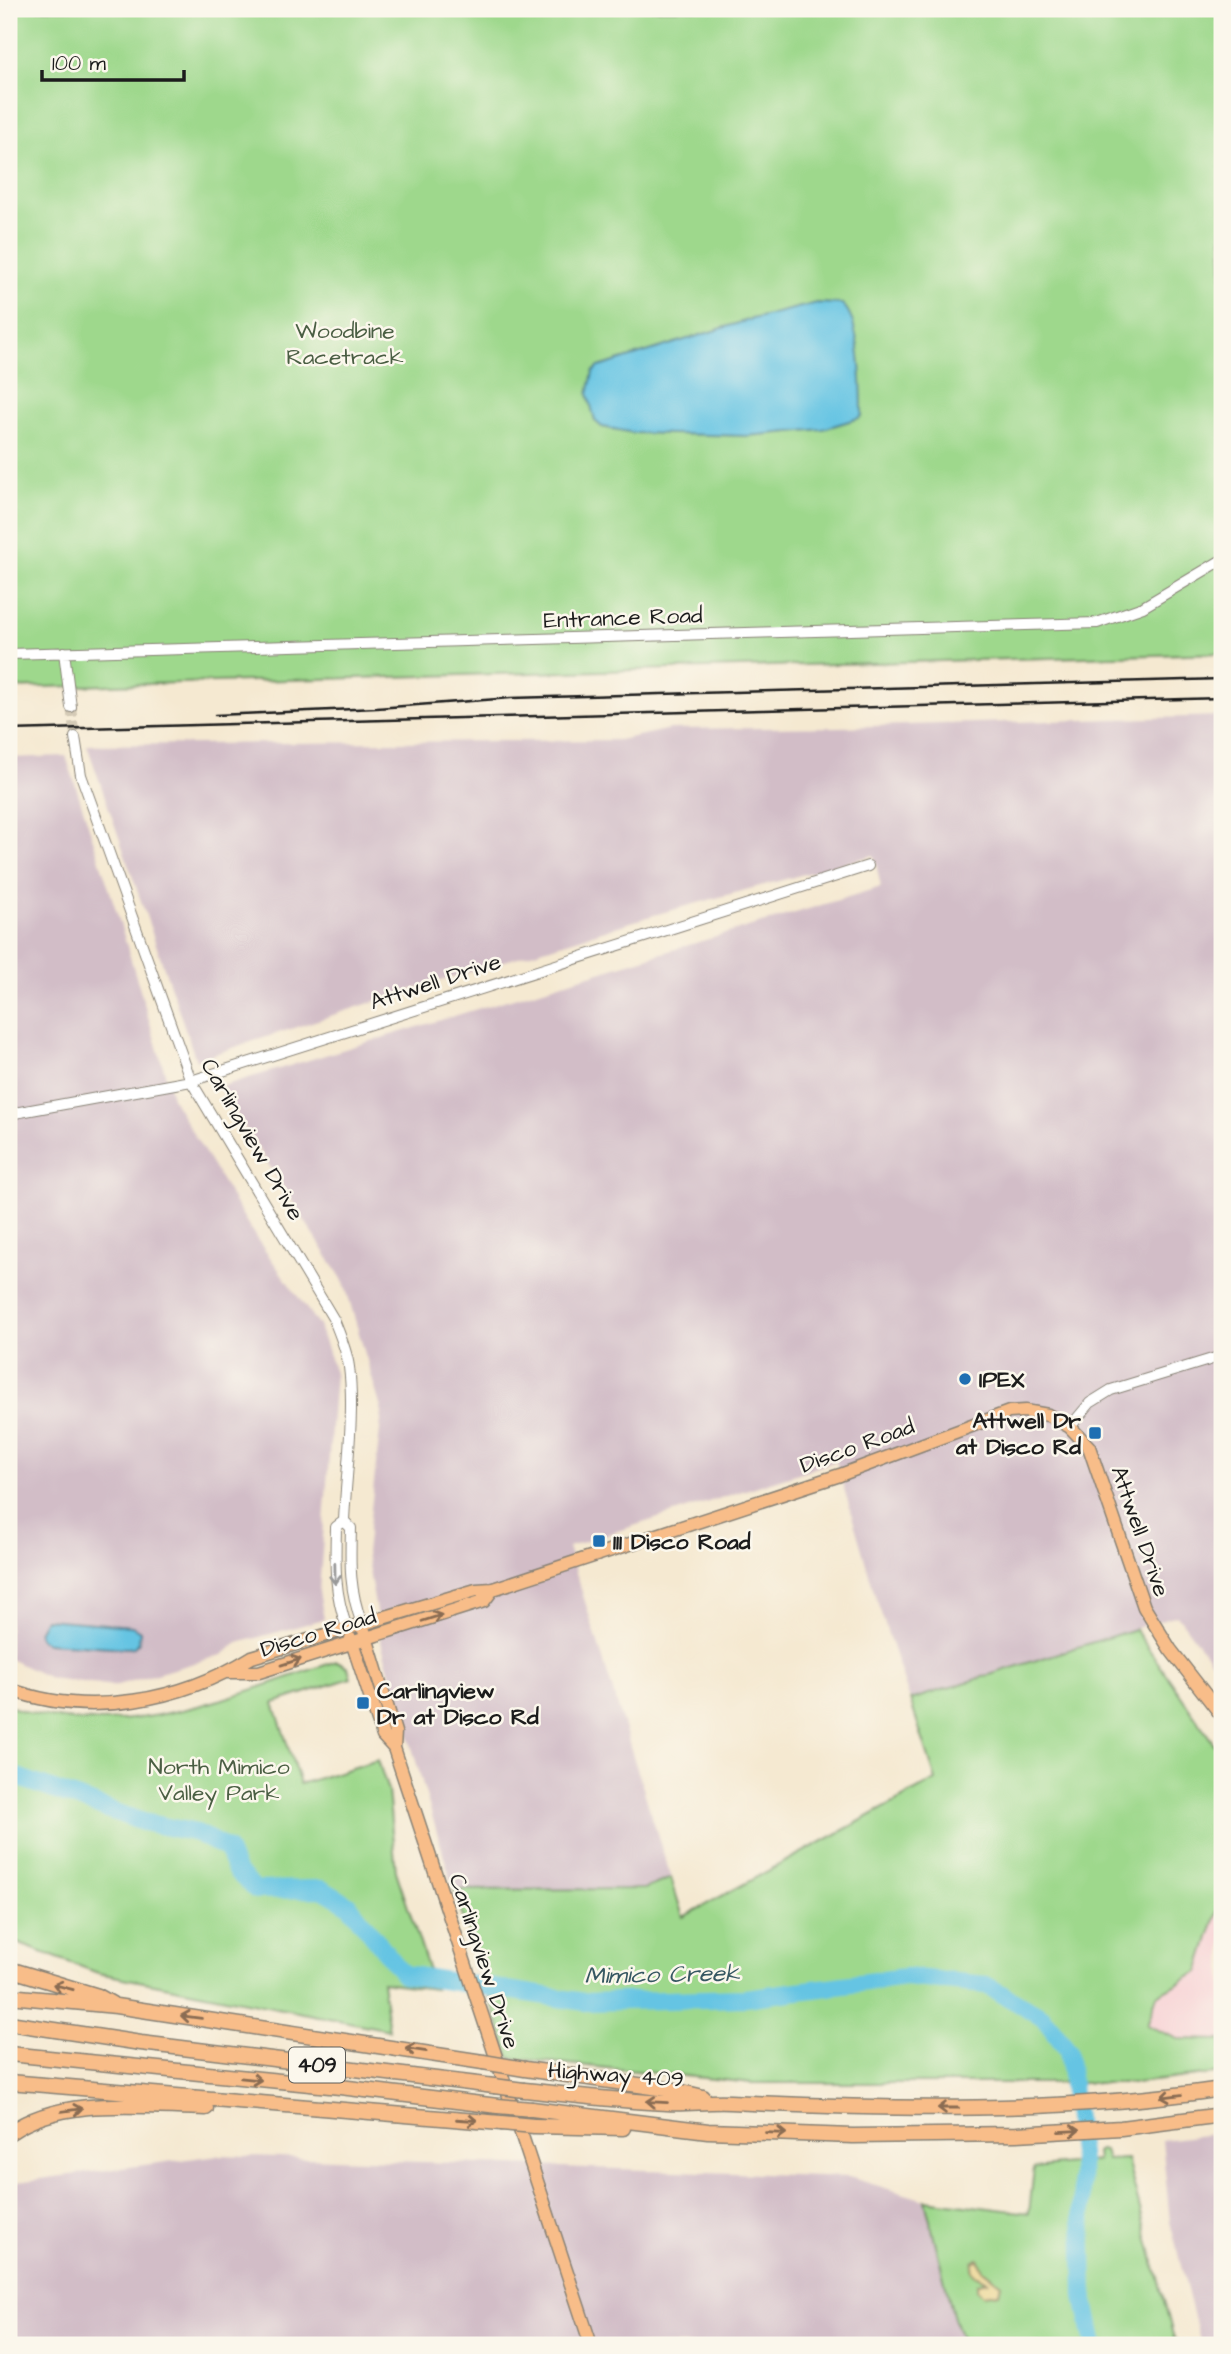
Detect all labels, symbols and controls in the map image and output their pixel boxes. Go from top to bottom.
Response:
scale bar [42,38,184,82]
text: 100 m [52,49,107,78]
park label: Woodbine Racetrack [286,315,404,373]
street label: Entrance Road [543,599,703,637]
street label: Attwell Drive [366,946,505,1018]
street label: Carlingview Drive [192,1053,312,1227]
place label: IPEX [979,1364,1025,1396]
marker: IPEX [957,1371,973,1387]
place label: Attwell Dr at Disco Rd [955,1405,1081,1463]
street label: Disco Road [796,1410,919,1481]
marker: Attwell Dr at Disco Rd [1087,1425,1103,1441]
street label: Attwell Drive [1103,1462,1177,1601]
place label: 111 Disco Road [613,1526,751,1558]
marker: 111 Disco Road [591,1533,607,1549]
one-way arrow [329,1562,342,1585]
street label: Disco Road [256,1600,380,1666]
one-way arrow [420,1611,442,1623]
one-way arrow [280,1655,302,1668]
place label: Carlingview Dr at Disco Rd [377,1675,539,1733]
marker: Carlingview Dr at Disco Rd [355,1695,371,1711]
park label: North Mimico Valley Park [148,1751,290,1810]
street label: Carlingview Drive [440,1870,527,2053]
water label: Mimico Creek [584,1957,741,1993]
one-way arrow [52,1979,74,1992]
one-way arrow [180,2010,203,2023]
one-way arrow [405,2043,428,2056]
road number: 409 [289,2048,345,2082]
street label: Highway 409 [547,2054,685,2097]
one-way arrow [240,2072,262,2085]
one-way arrow [1160,2090,1183,2103]
one-way arrow [646,2096,669,2109]
one-way arrow [937,2101,960,2115]
one-way arrow [61,2104,83,2117]
one-way arrow [455,2114,477,2127]
one-way arrow [1057,2124,1080,2137]
one-way arrow [764,2127,787,2140]

